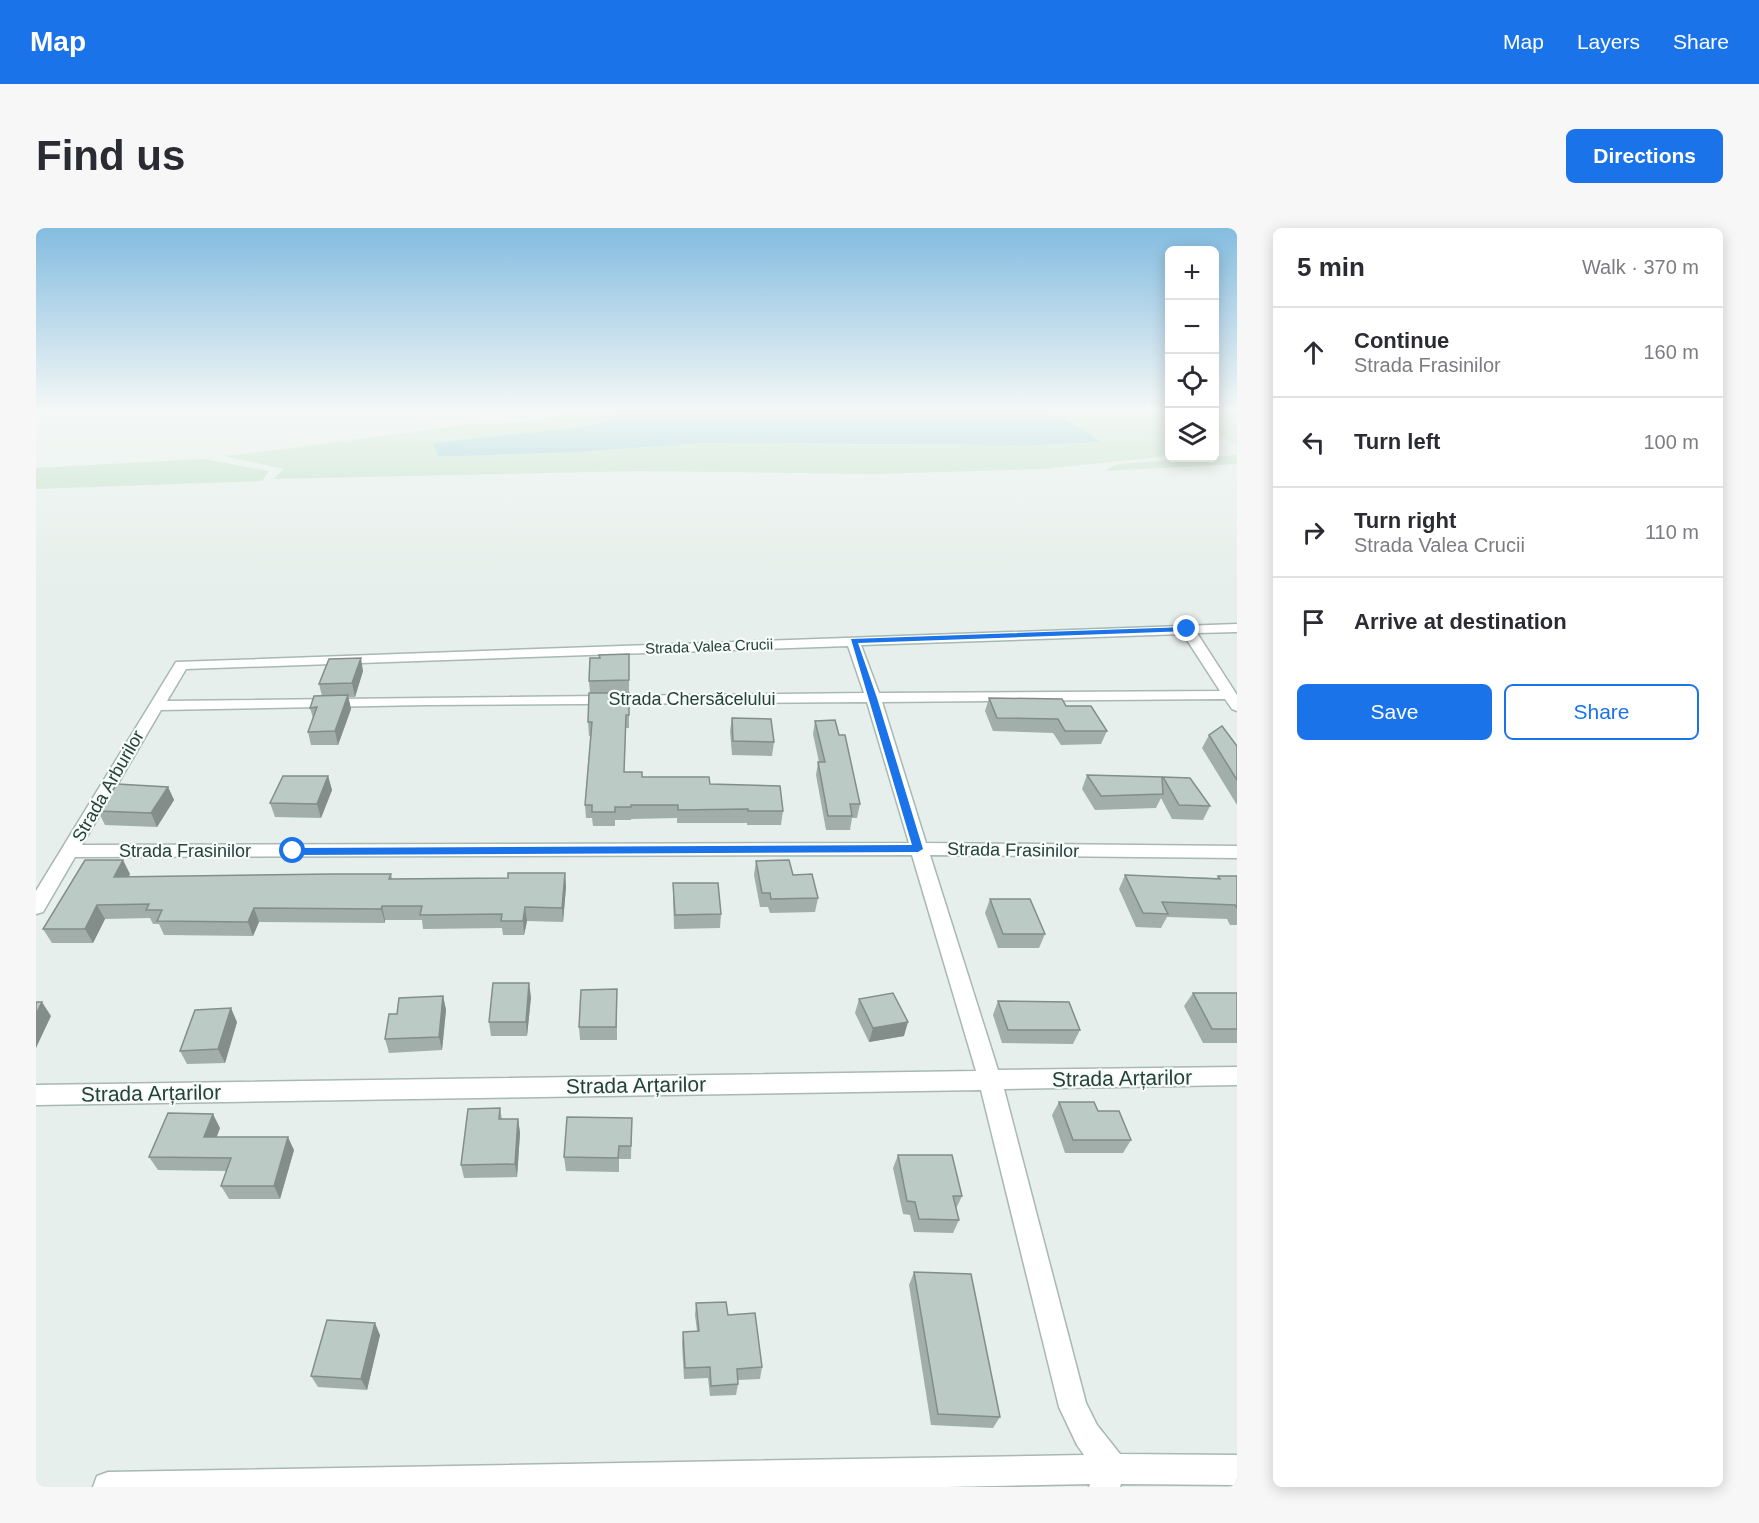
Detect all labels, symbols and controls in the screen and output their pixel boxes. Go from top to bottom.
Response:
text: Map [30,26,86,57]
text: Map [1503,30,1544,53]
text: Layers [1577,30,1640,53]
text: Share [1673,30,1729,53]
button: Directions [1566,129,1723,183]
text: Find us [36,132,185,179]
map controls [1165,246,1219,462]
button: + [1165,246,1219,300]
text: 5 min [1297,252,1365,282]
text: Walk · 370 m [1582,256,1699,278]
button: − [1165,300,1219,354]
text: Continue [1354,328,1449,353]
icon: ahead [1297,336,1330,369]
text: 160 m [1643,341,1699,363]
button: locate [1165,354,1219,408]
text: Strada Frasinilor [1354,354,1501,376]
button: layers [1165,408,1219,462]
icon: left [1297,426,1330,459]
text: Turn left [1354,429,1440,454]
text: 100 m [1643,431,1699,453]
text: Turn right [1354,508,1456,533]
icon: right [1297,516,1330,549]
text: 110 m [1645,521,1699,543]
text: Strada Valea Crucii [1354,534,1525,556]
icon: arrive [1297,606,1330,639]
text: Arrive at destination [1354,609,1567,634]
route end [1173,615,1199,641]
street label: Strada Valea Crucii [645,635,773,657]
button: Save [1297,684,1492,740]
button: Share [1504,684,1699,740]
street label: Strada Chersăcelului [608,689,776,709]
street label: Strada Arburilor [68,727,148,845]
route start [279,837,305,863]
street label: Strada Frasinilor [947,839,1079,861]
street label: Strada Frasinilor [119,841,251,861]
street label: Strada Arțarilor [1052,1065,1192,1091]
street label: Strada Arțarilor [566,1072,706,1098]
street label: Strada Arțarilor [81,1080,221,1106]

